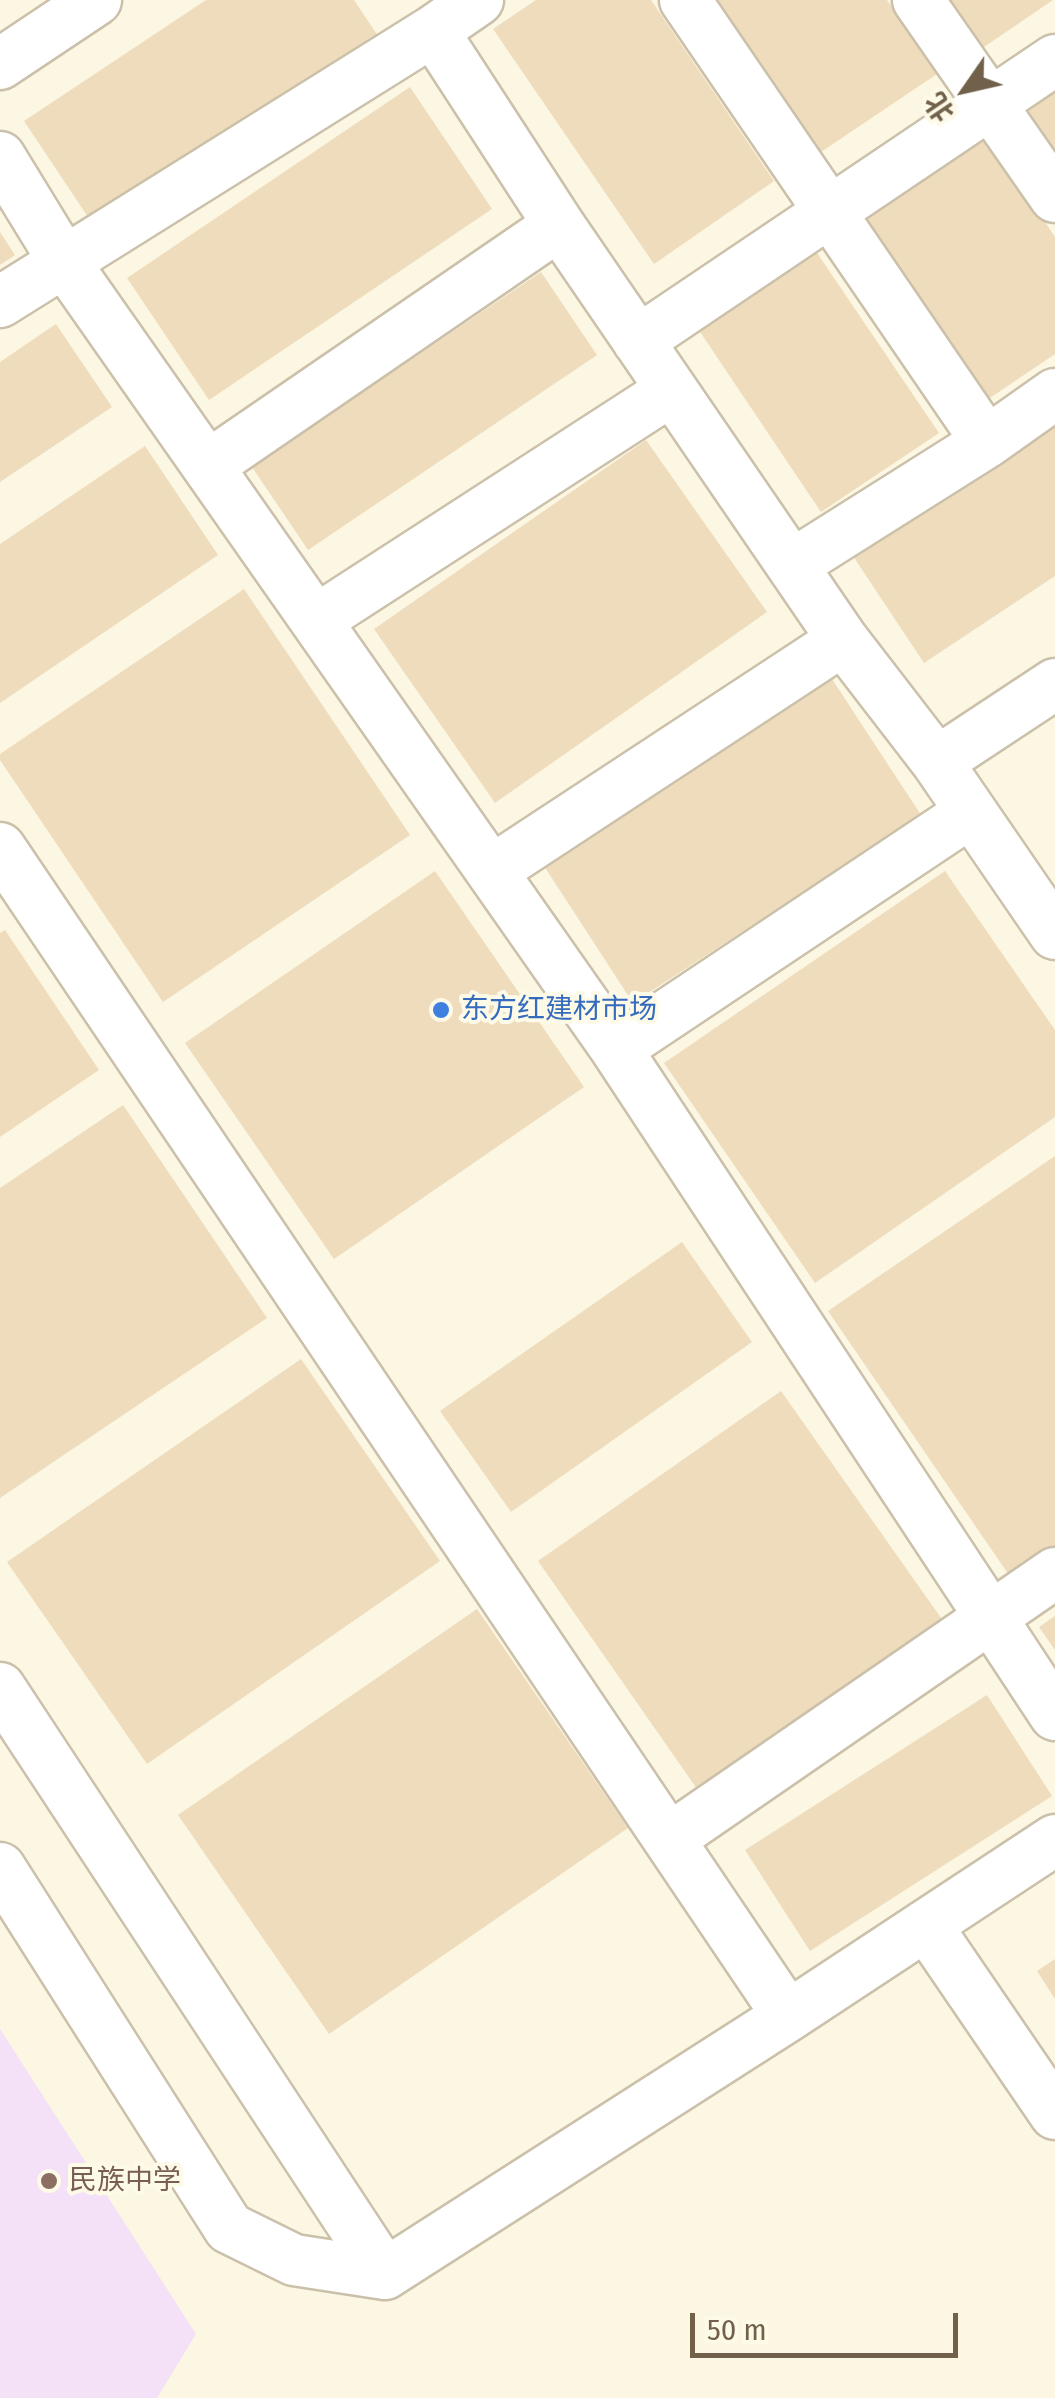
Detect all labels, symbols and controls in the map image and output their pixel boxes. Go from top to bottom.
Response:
north arrow [915,40,1015,140]
text: 北 [918,86,961,128]
place label: 东方红建材市场 [461,993,657,1027]
marker: 东方红建材市场 [430,999,452,1021]
place label: 民族中学 [69,2164,181,2198]
marker: 民族中学 [38,2170,60,2192]
scale bar [695,2293,962,2355]
text: 50 m [707,2312,767,2348]

